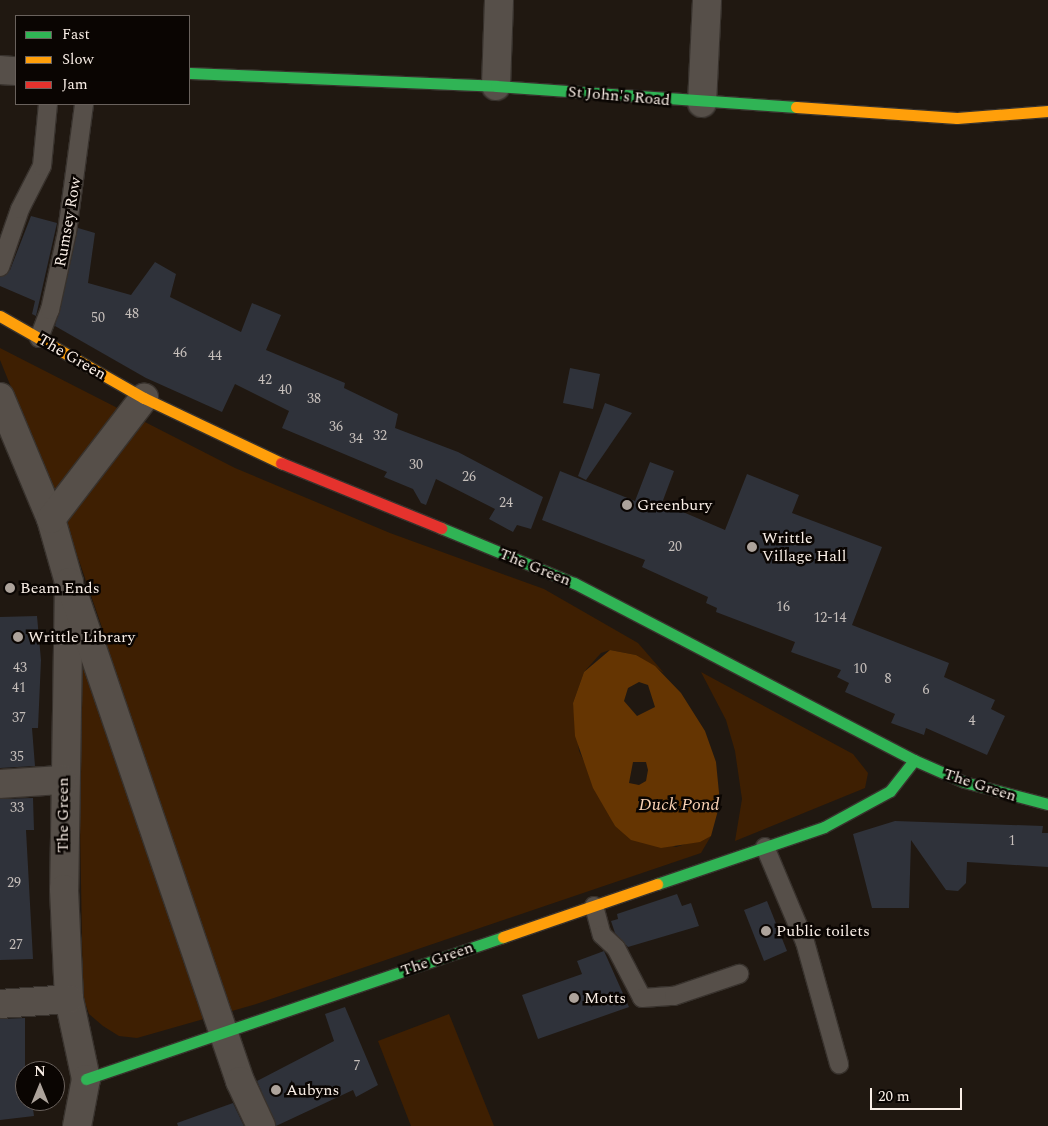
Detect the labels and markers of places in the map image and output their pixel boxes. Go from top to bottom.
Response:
place label: Greenbury [637,495,712,515]
marker: Greenbury [621,499,633,511]
place label: Writtle Village Hall [762,528,846,566]
marker: Writtle Village Hall [746,541,758,553]
place label: Beam Ends [20,578,100,598]
marker: Beam Ends [4,582,16,594]
place label: Writtle Library [28,627,135,647]
marker: Writtle Library [12,631,24,643]
place label: Public toilets [776,921,870,941]
marker: Public toilets [760,925,772,937]
place label: Motts [584,988,626,1008]
marker: Motts [568,992,580,1004]
place label: Aubyns [286,1080,340,1100]
marker: Aubyns [270,1084,282,1096]

